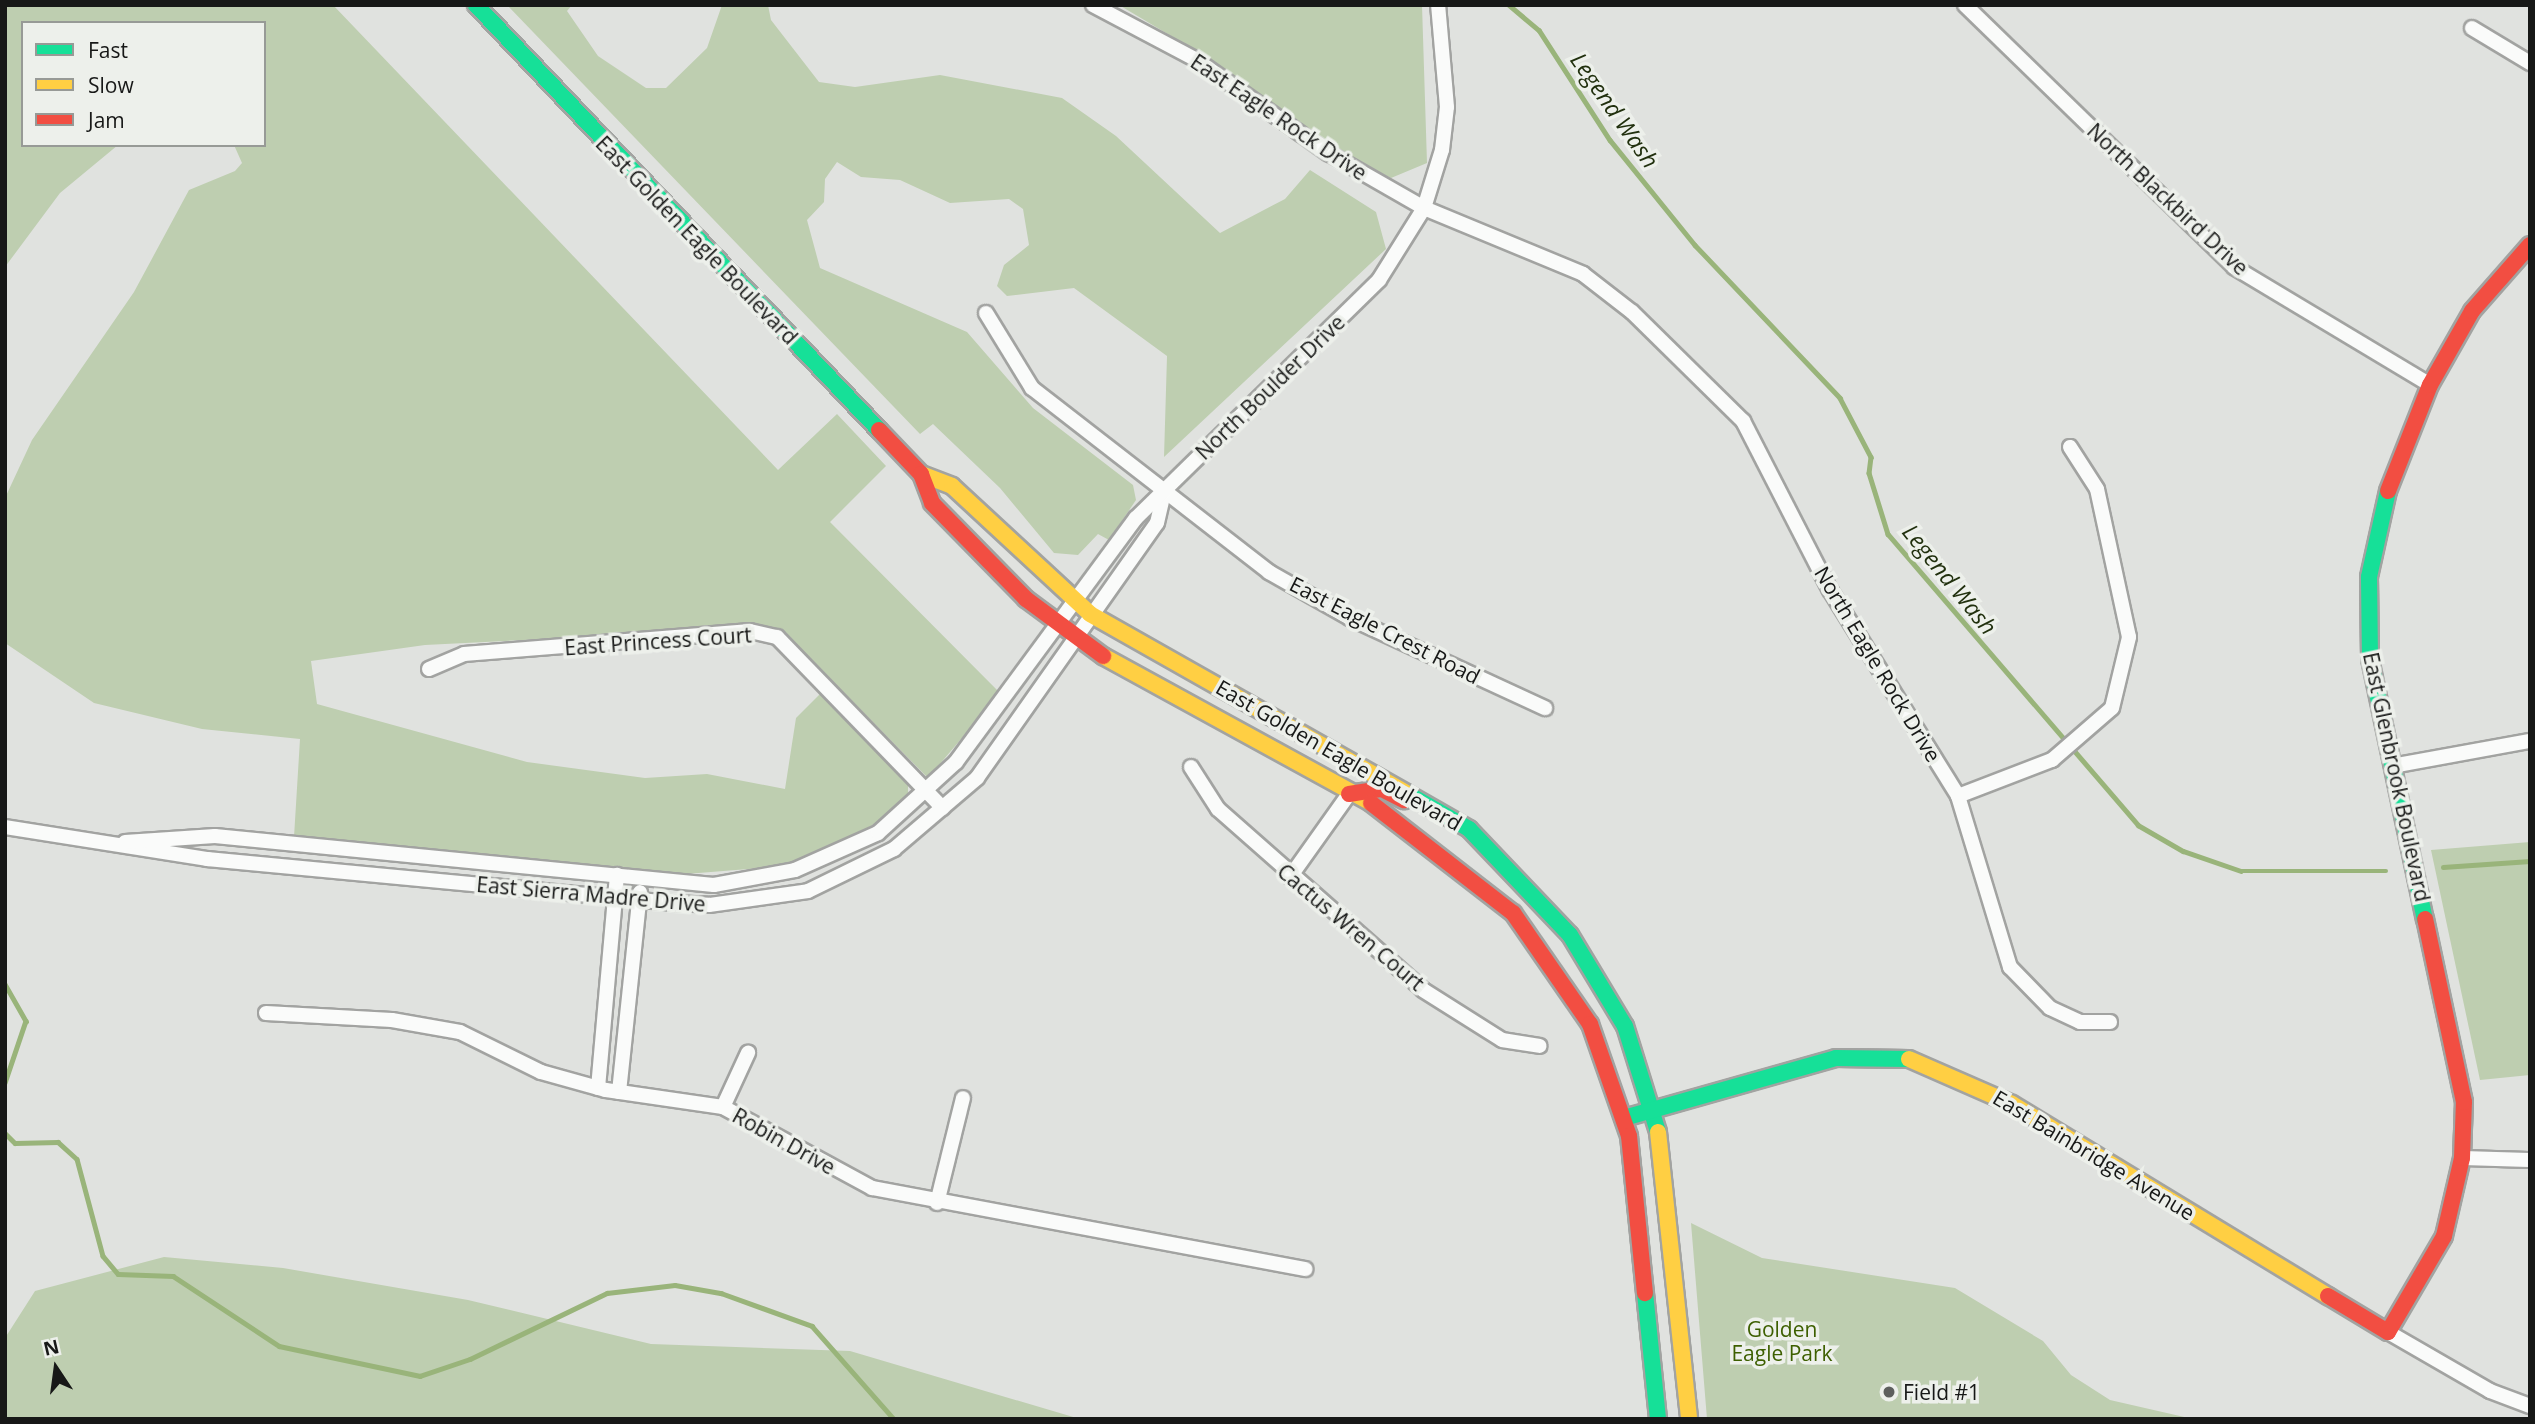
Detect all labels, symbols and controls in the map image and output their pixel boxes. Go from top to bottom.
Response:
legend [21,21,266,147]
text: Fast [88,36,128,64]
water label: Legend Wash [1565,47,1665,173]
street label: East Eagle Rock Drive [1186,49,1372,185]
text: Slow [88,71,134,99]
text: Jam [88,106,125,134]
street label: North Blackbird Drive [2082,118,2254,280]
street label: East Golden Eagle Boulevard [591,131,803,349]
street label: North Boulder Drive [1190,309,1350,465]
water label: Legend Wash [1897,518,2003,640]
street label: North Eagle Rock Drive [1810,562,1946,766]
street label: East Eagle Crest Road [1286,571,1484,689]
street label: East Princess Court [563,622,753,660]
street label: East Glenbrook Boulevard [2358,650,2436,904]
street label: East Golden Eagle Boulevard [1212,674,1466,836]
street label: Cactus Wren Court [1273,858,1429,996]
street label: East Sierra Madre Drive [475,871,707,917]
street label: East Bainbridge Avenue [1988,1085,2200,1225]
street label: Robin Drive [728,1102,840,1180]
park label: Golden Eagle Park [1731,1316,1833,1366]
north arrow [21,1333,91,1403]
text: N [41,1333,62,1362]
place label: Field #1 [1903,1379,1980,1405]
marker: Field #1 [1881,1384,1897,1400]

